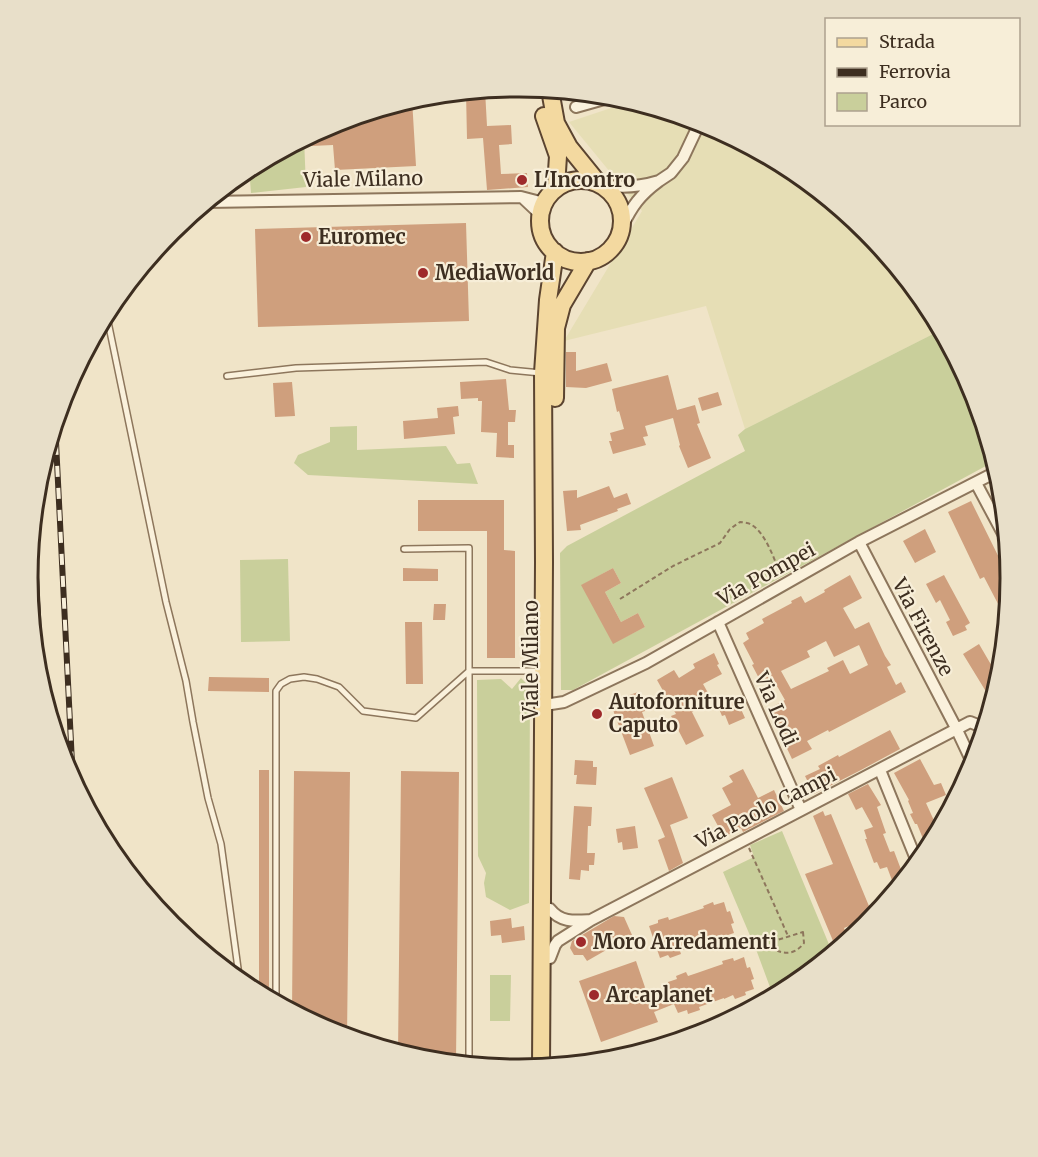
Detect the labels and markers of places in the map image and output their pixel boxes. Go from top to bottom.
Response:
place label: L'Incontro [534,167,635,192]
marker: L'Incontro [515,173,529,187]
place label: Euromec [318,224,406,249]
marker: Euromec [299,230,313,244]
place label: MediaWorld [435,260,554,285]
marker: MediaWorld [416,266,430,280]
place label: Autoforniture Caputo [608,689,745,737]
marker: Autoforniture Caputo [590,707,604,721]
place label: Moro Arredamenti [593,929,777,954]
marker: Moro Arredamenti [574,935,588,949]
place label: Arcaplanet [605,982,713,1007]
marker: Arcaplanet [587,988,601,1002]

